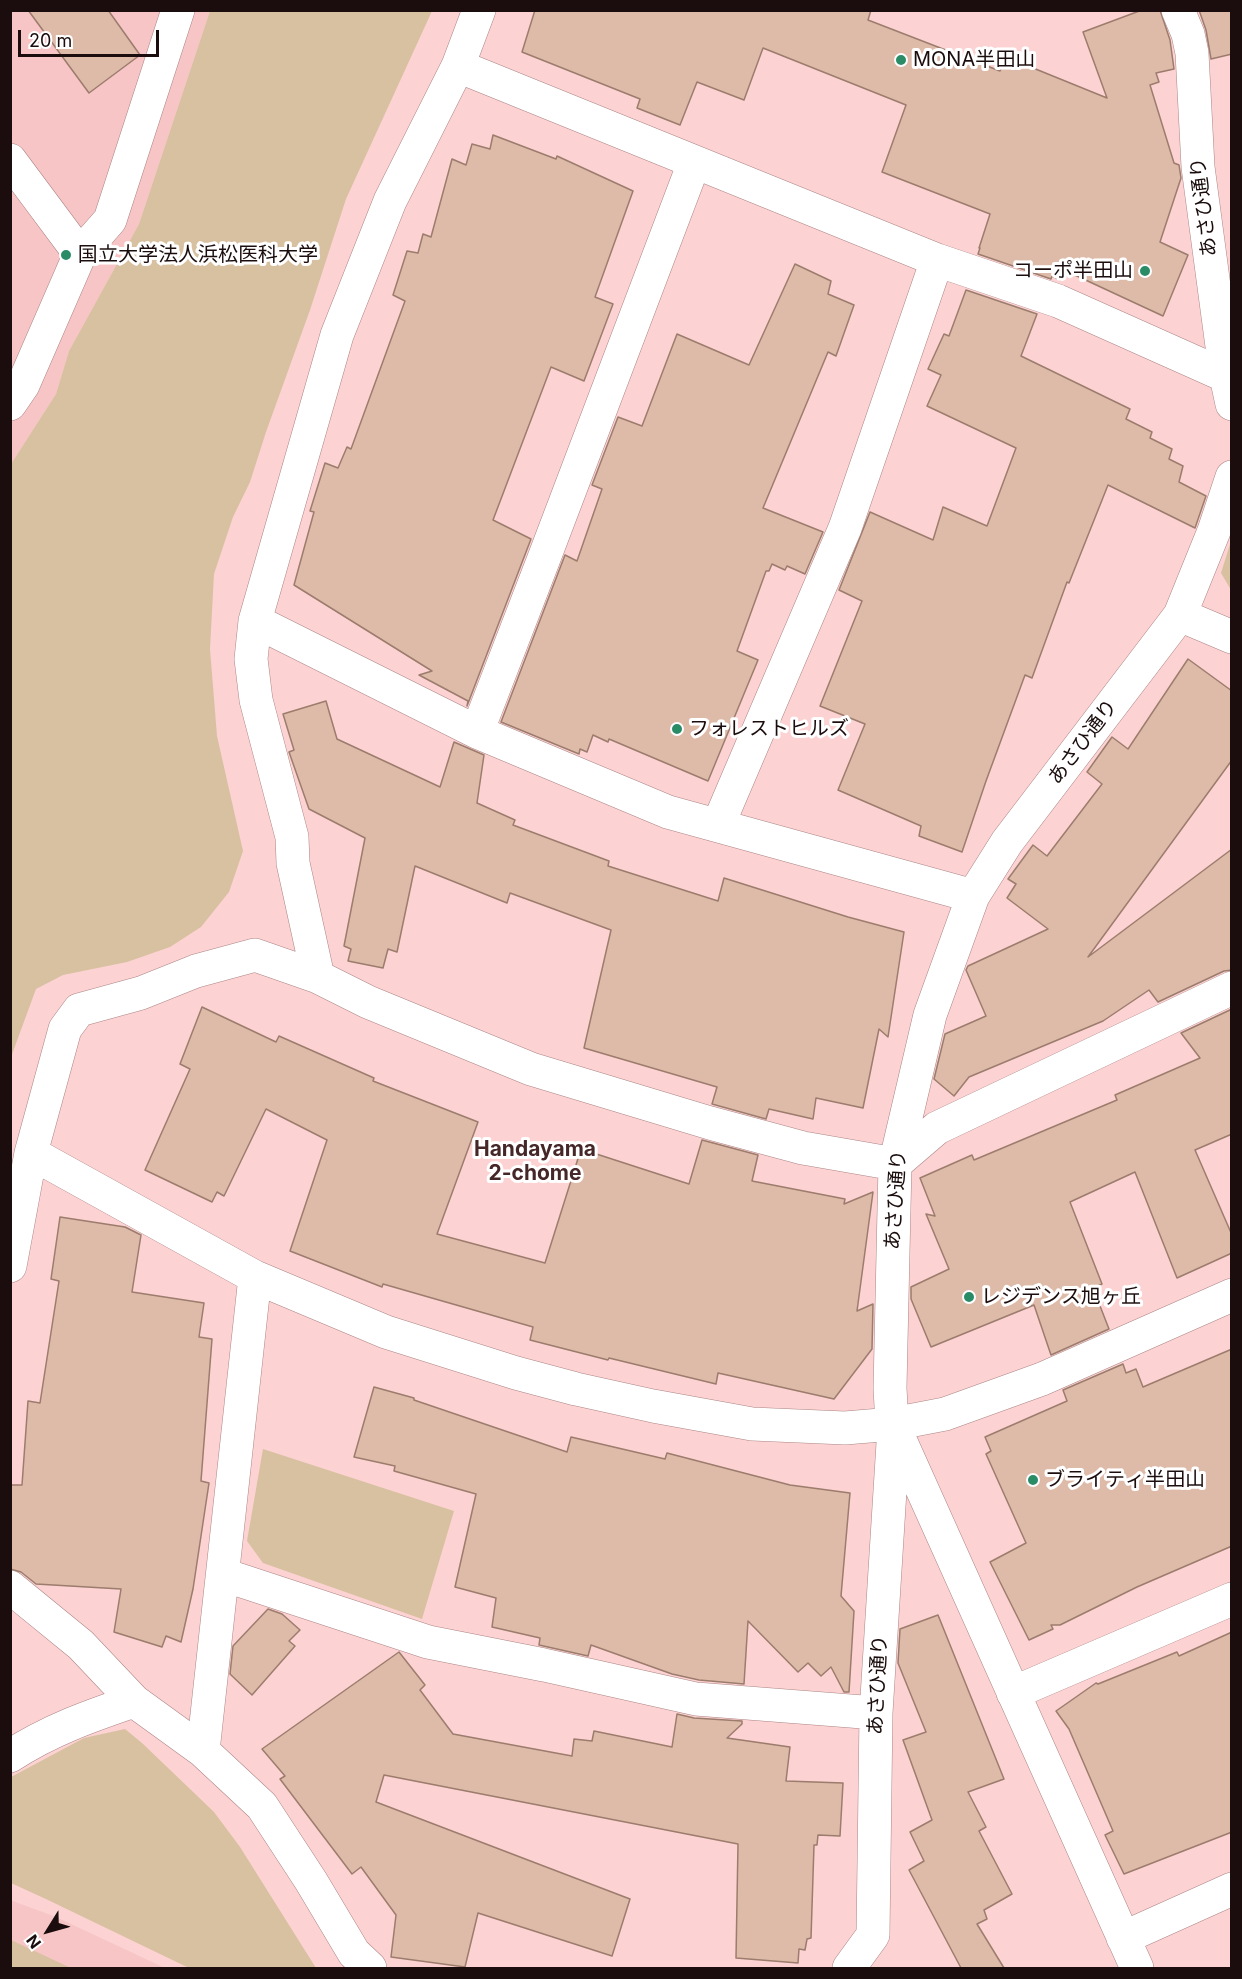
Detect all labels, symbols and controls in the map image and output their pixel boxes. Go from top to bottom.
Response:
scale bar [21,18,162,56]
text: 20 m [29,30,72,51]
place label: MONA半田山 [913,48,1035,72]
marker: MONA半田山 [894,53,908,67]
street label: あさひ通り [1186,156,1222,258]
place label: 国立大学法人浜松医科大学 [78,243,318,267]
marker: 国立大学法人浜松医科大学 [59,248,73,262]
place label: コーポ半田山 [1013,259,1133,283]
marker: コーポ半田山 [1138,264,1152,278]
street label: あさひ通り [1043,695,1123,789]
place label: フォレストヒルズ [689,717,849,741]
marker: フォレストヒルズ [670,722,684,736]
district label: Handayama 2-chome [474,1137,596,1187]
street label: あさひ通り [881,1149,911,1251]
place label: レジデンス旭ヶ丘 [981,1285,1141,1309]
marker: レジデンス旭ヶ丘 [962,1290,976,1304]
place label: ブライティ半田山 [1045,1468,1205,1492]
marker: ブライティ半田山 [1026,1473,1040,1487]
street label: あさひ通り [863,1634,893,1736]
north arrow [18,1901,78,1961]
text: N [22,1931,45,1953]

